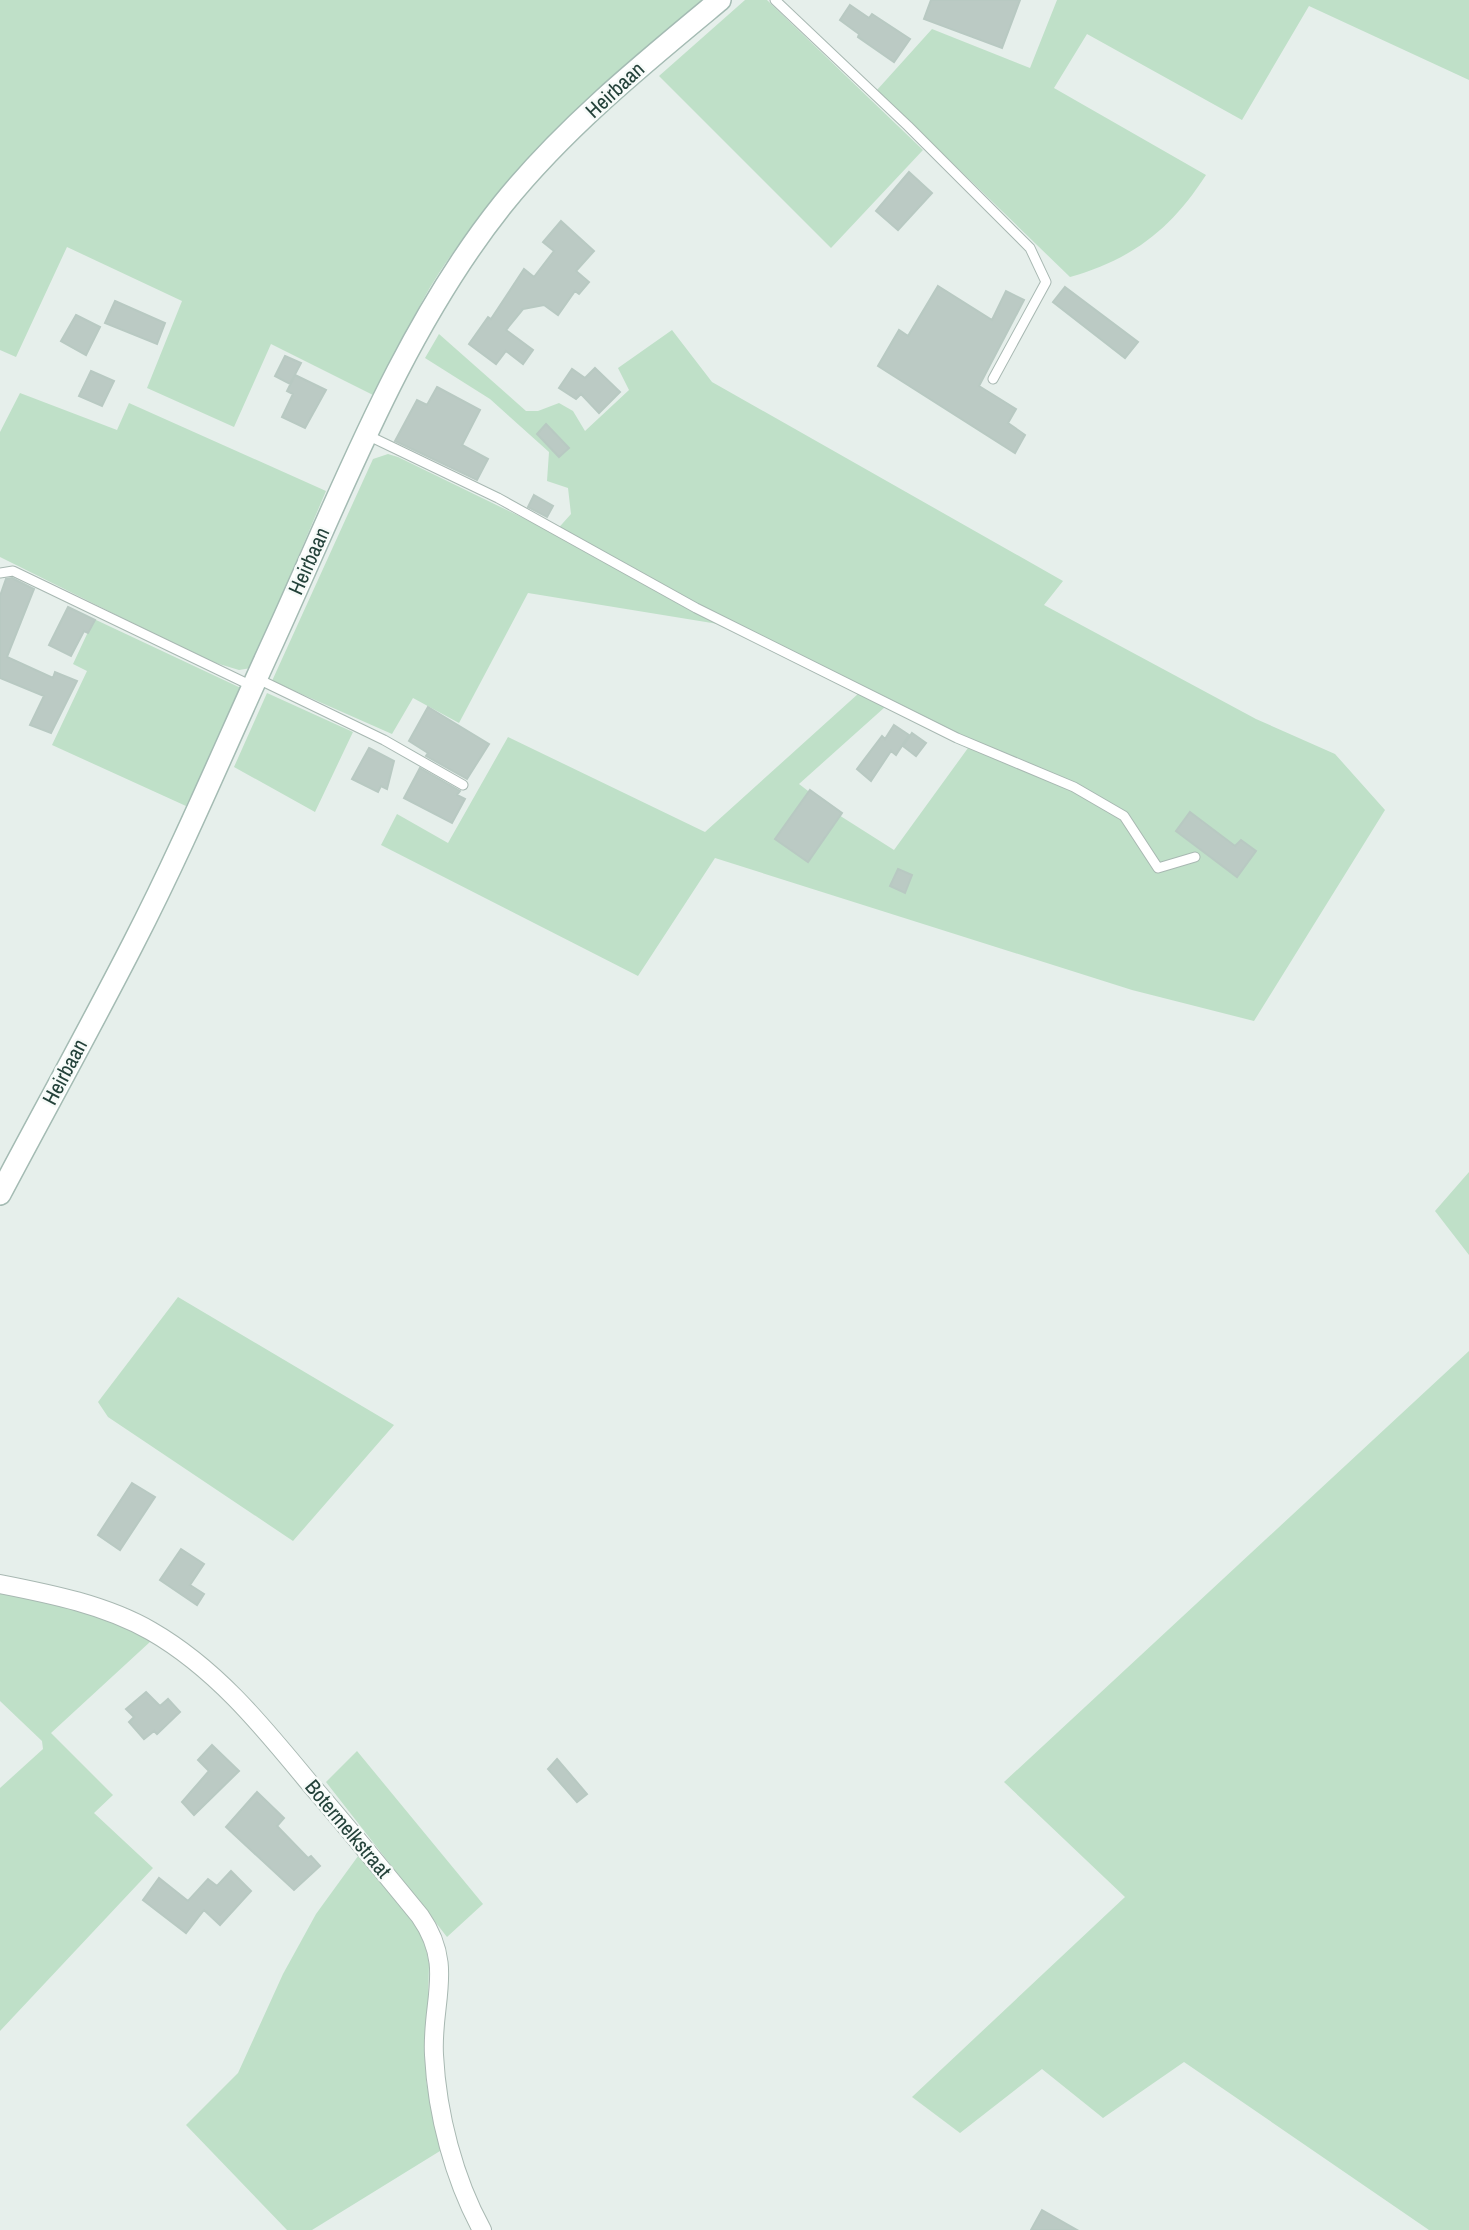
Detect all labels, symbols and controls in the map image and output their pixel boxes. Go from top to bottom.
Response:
street label: Heirbaan [579,55,650,124]
street label: Heirbaan [281,523,336,599]
street label: Heirbaan [35,1034,94,1110]
street label: Botermelkstraat [299,1773,398,1884]

